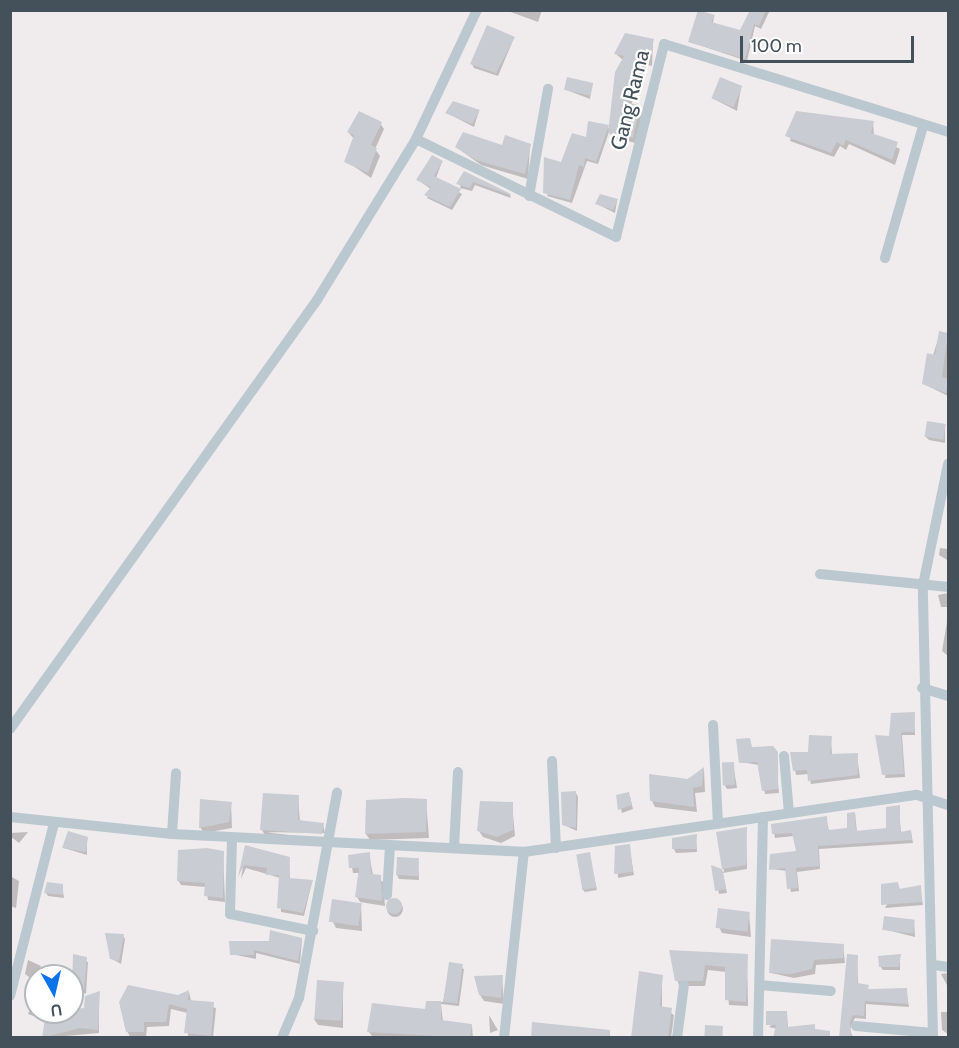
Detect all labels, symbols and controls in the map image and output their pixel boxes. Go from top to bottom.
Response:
scale bar [743,24,917,62]
text: 100 m [751,35,802,57]
street label: Gang Rama [605,47,655,153]
north arrow [24,964,84,1024]
text: U [49,1000,63,1021]

